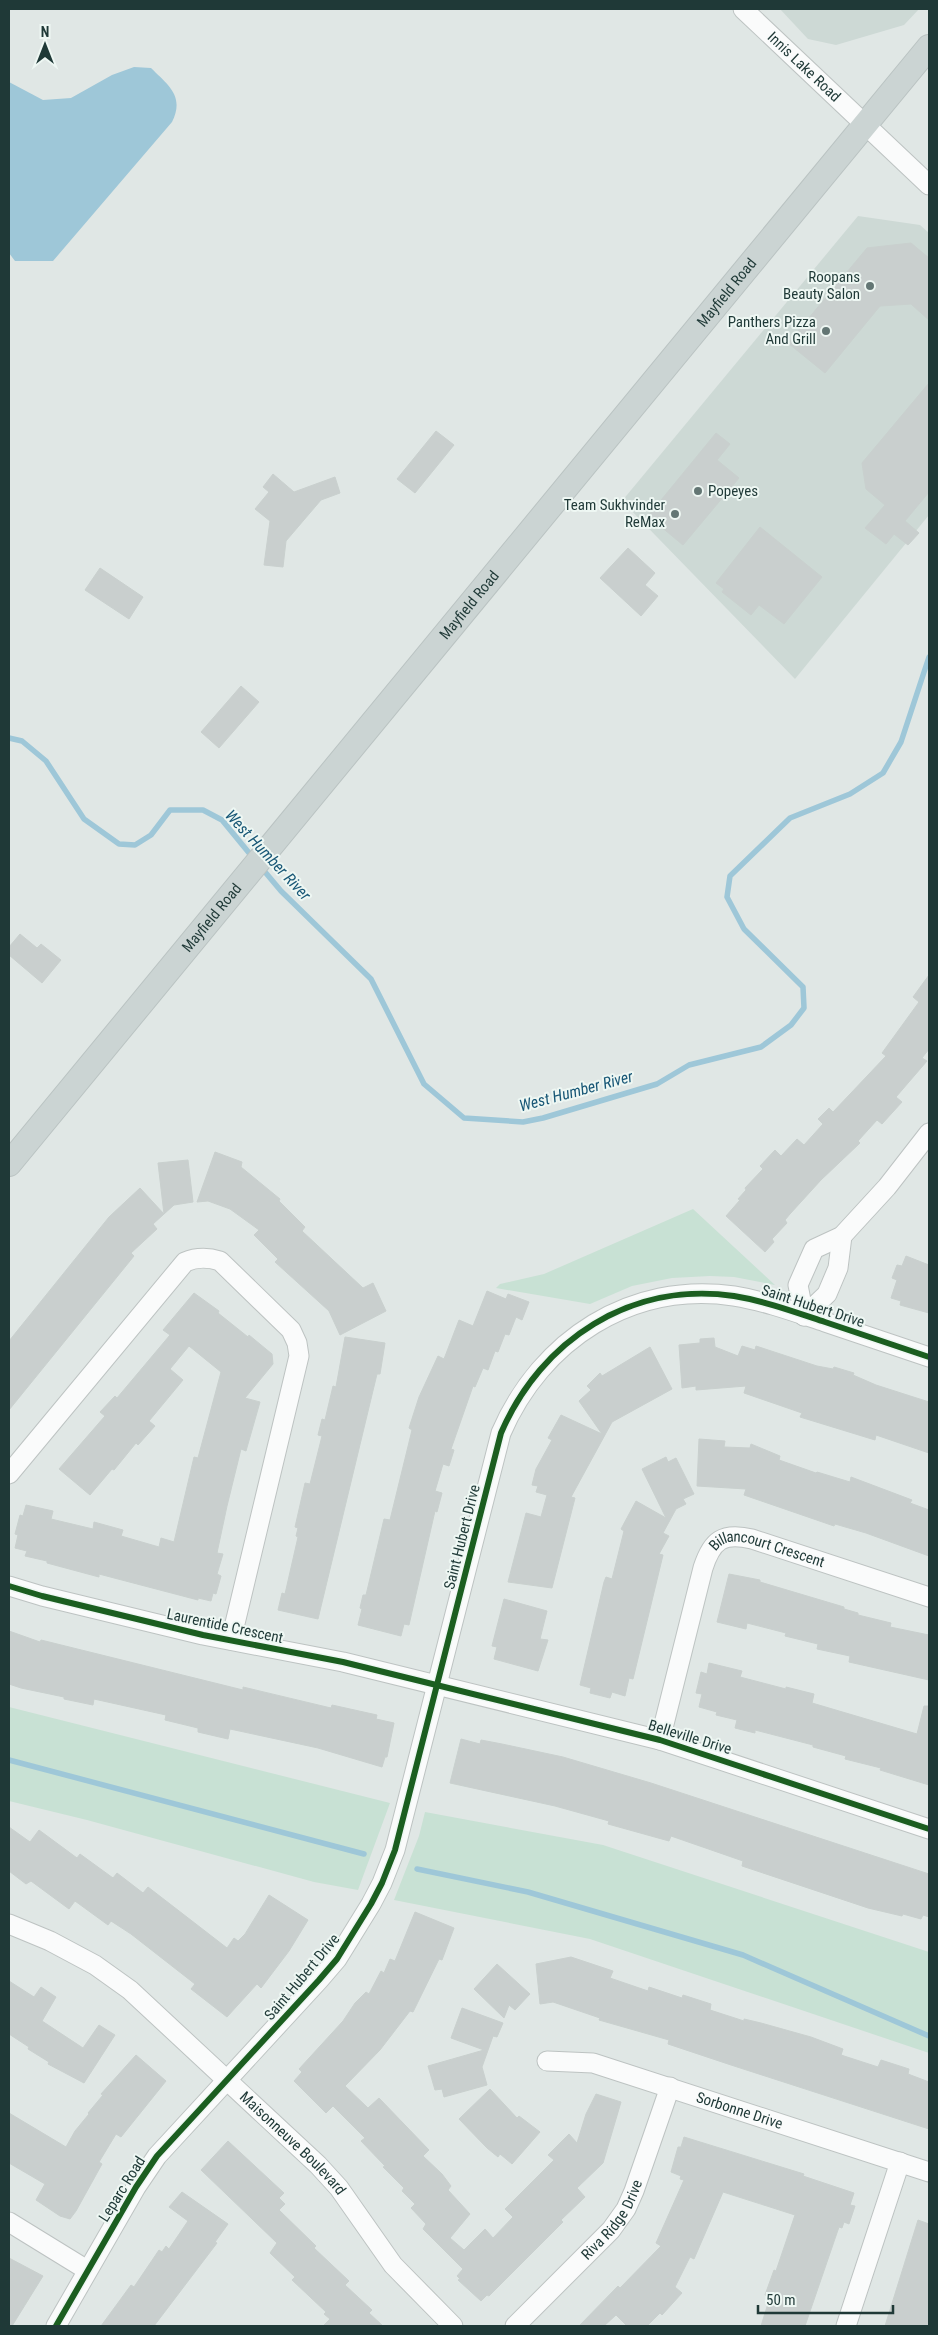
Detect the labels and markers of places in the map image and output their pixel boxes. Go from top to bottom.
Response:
place label: Roopans Beauty Salon [783,268,860,303]
marker: Roopans Beauty Salon [864,280,876,292]
place label: Panthers Pizza And Grill [728,313,816,348]
marker: Panthers Pizza And Grill [820,325,832,337]
place label: Popeyes [708,482,758,500]
marker: Popeyes [692,485,704,497]
place label: Team Sukhvinder ReMax [564,496,665,531]
marker: Team Sukhvinder ReMax [669,508,681,520]

